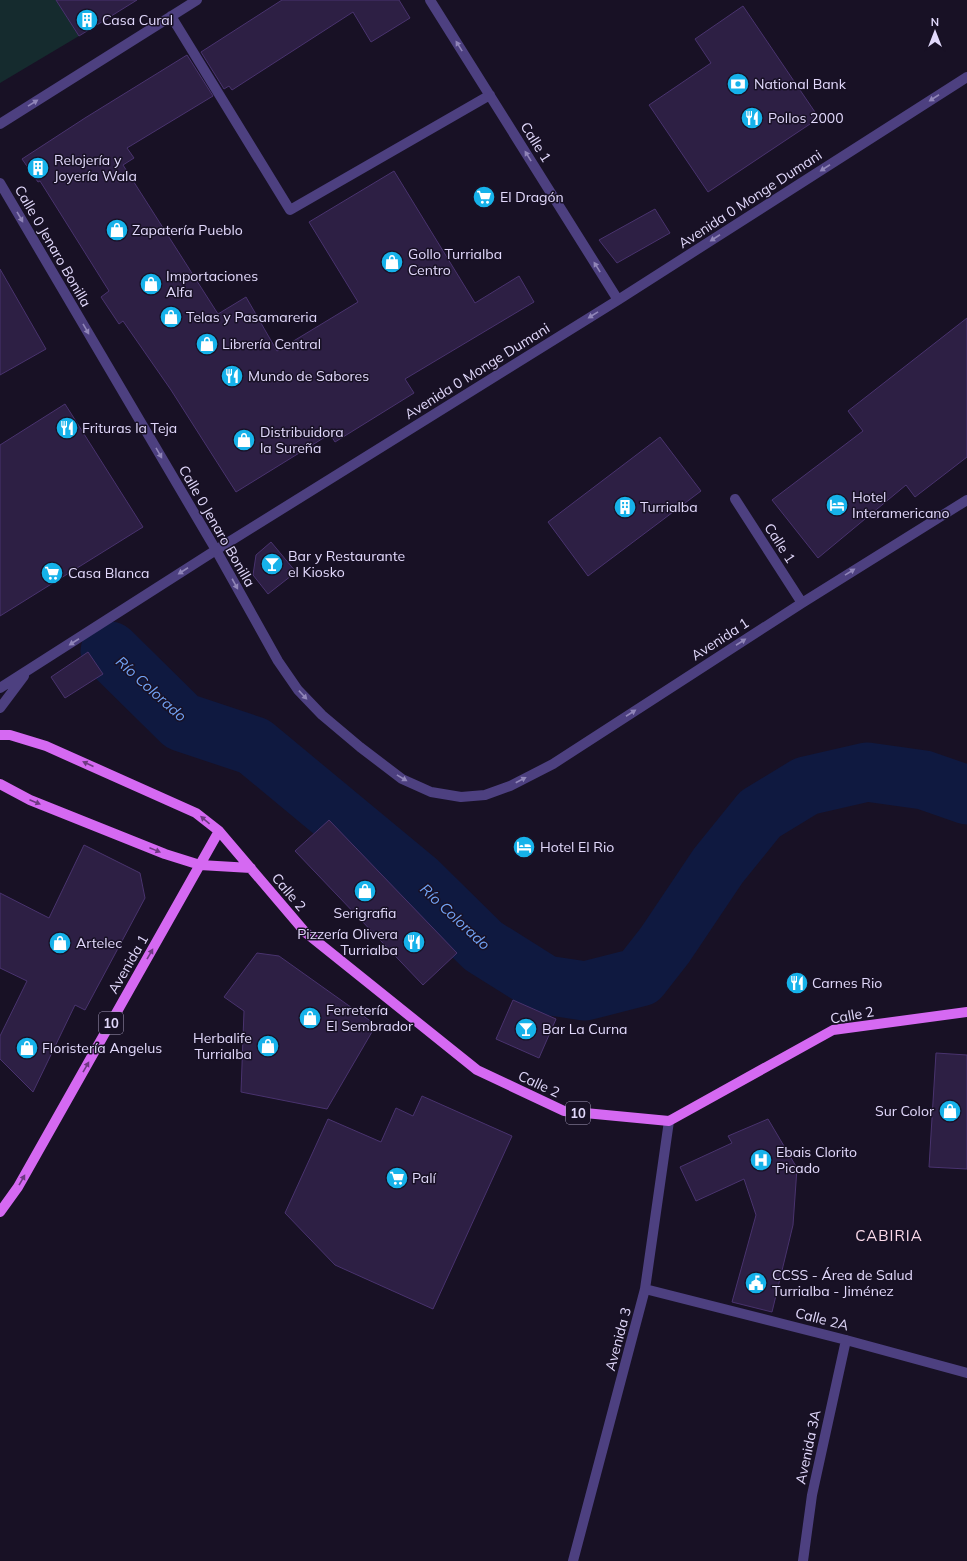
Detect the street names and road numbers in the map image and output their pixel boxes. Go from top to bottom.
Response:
street label: Calle 1 [517,119,555,165]
street label: Avenida 0 Monge Dumani [675,146,825,252]
street label: Calle 0 Jenaro Bonilla [11,182,95,310]
street label: Avenida 0 Monge Dumani [401,319,553,423]
street label: Calle 0 Jenaro Bonilla [175,462,259,590]
street label: Calle 1 [760,520,800,566]
street label: Avenida 1 [688,614,752,664]
street label: Calle 2 [268,869,310,915]
street label: Avenida 1 [104,931,152,997]
street label: Calle 2 [829,1002,875,1028]
road number: 10 [99,1012,123,1034]
street label: Calle 2 [515,1067,563,1101]
road number: 10 [566,1102,590,1124]
street label: Calle 2A [793,1304,851,1334]
street label: Avenida 3 [601,1305,635,1373]
street label: Avenida 3A [791,1407,825,1486]

